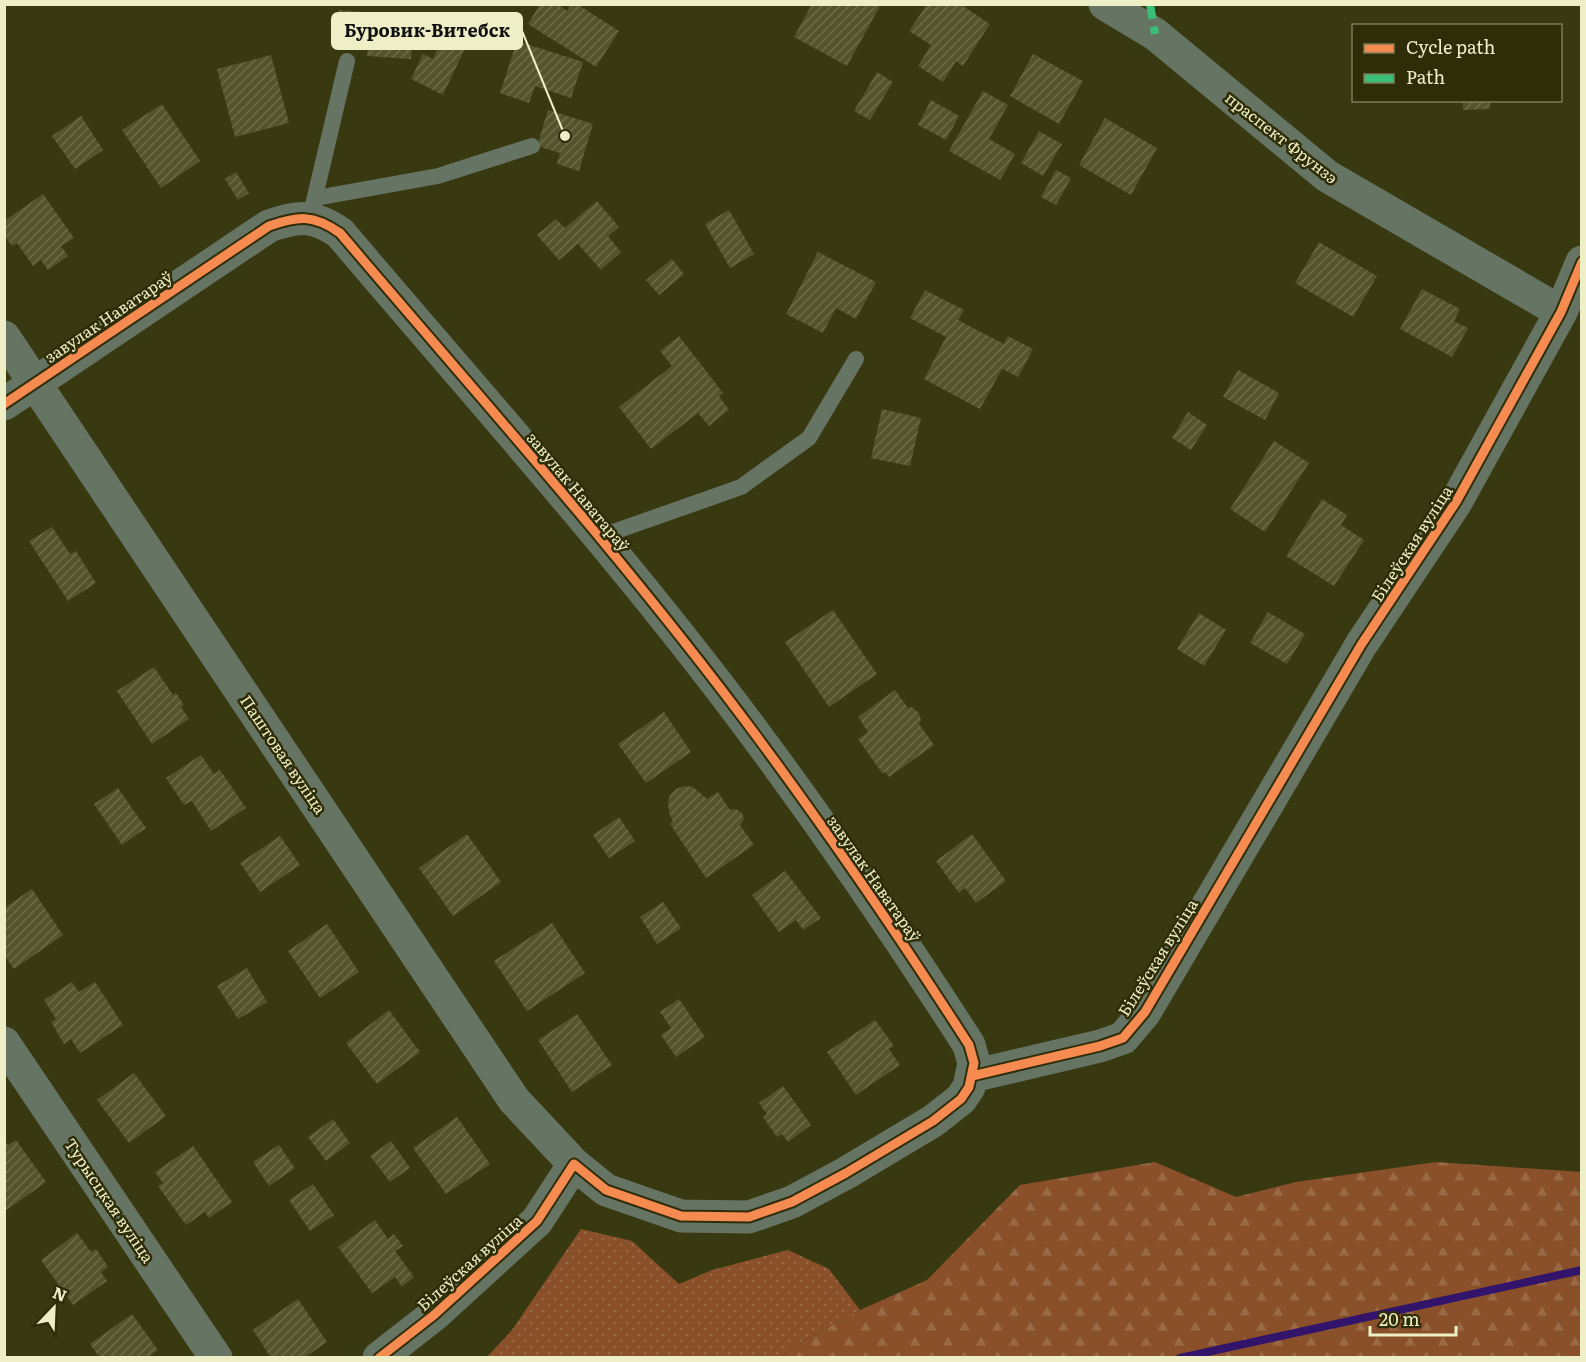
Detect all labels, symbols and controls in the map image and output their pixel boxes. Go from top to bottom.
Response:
callout: Буровик-Витебск [332,13,522,49]
text: Буровик-Витебск [344,16,510,43]
legend [1352,24,1562,102]
text: Cycle path [1406,33,1495,60]
text: Path [1406,63,1445,90]
street label: праспект Фрунзэ [1221,85,1343,189]
street label: завулак Наватараў [39,264,177,368]
street label: завулак Наватараў [522,426,637,557]
street label: Білеўская вуліца [1364,480,1458,606]
street label: Паштовая вуліца [235,690,333,819]
street label: завулак Наватараў [822,810,928,947]
street label: Білеўская вуліца [1111,893,1203,1020]
street label: Турысцкая вуліца [59,1133,161,1267]
street label: Білеўская вуліца [411,1208,527,1316]
north arrow [24,1278,84,1338]
text: N [49,1280,71,1307]
scale bar [1370,1299,1456,1337]
text: 20 m [1379,1305,1420,1332]

